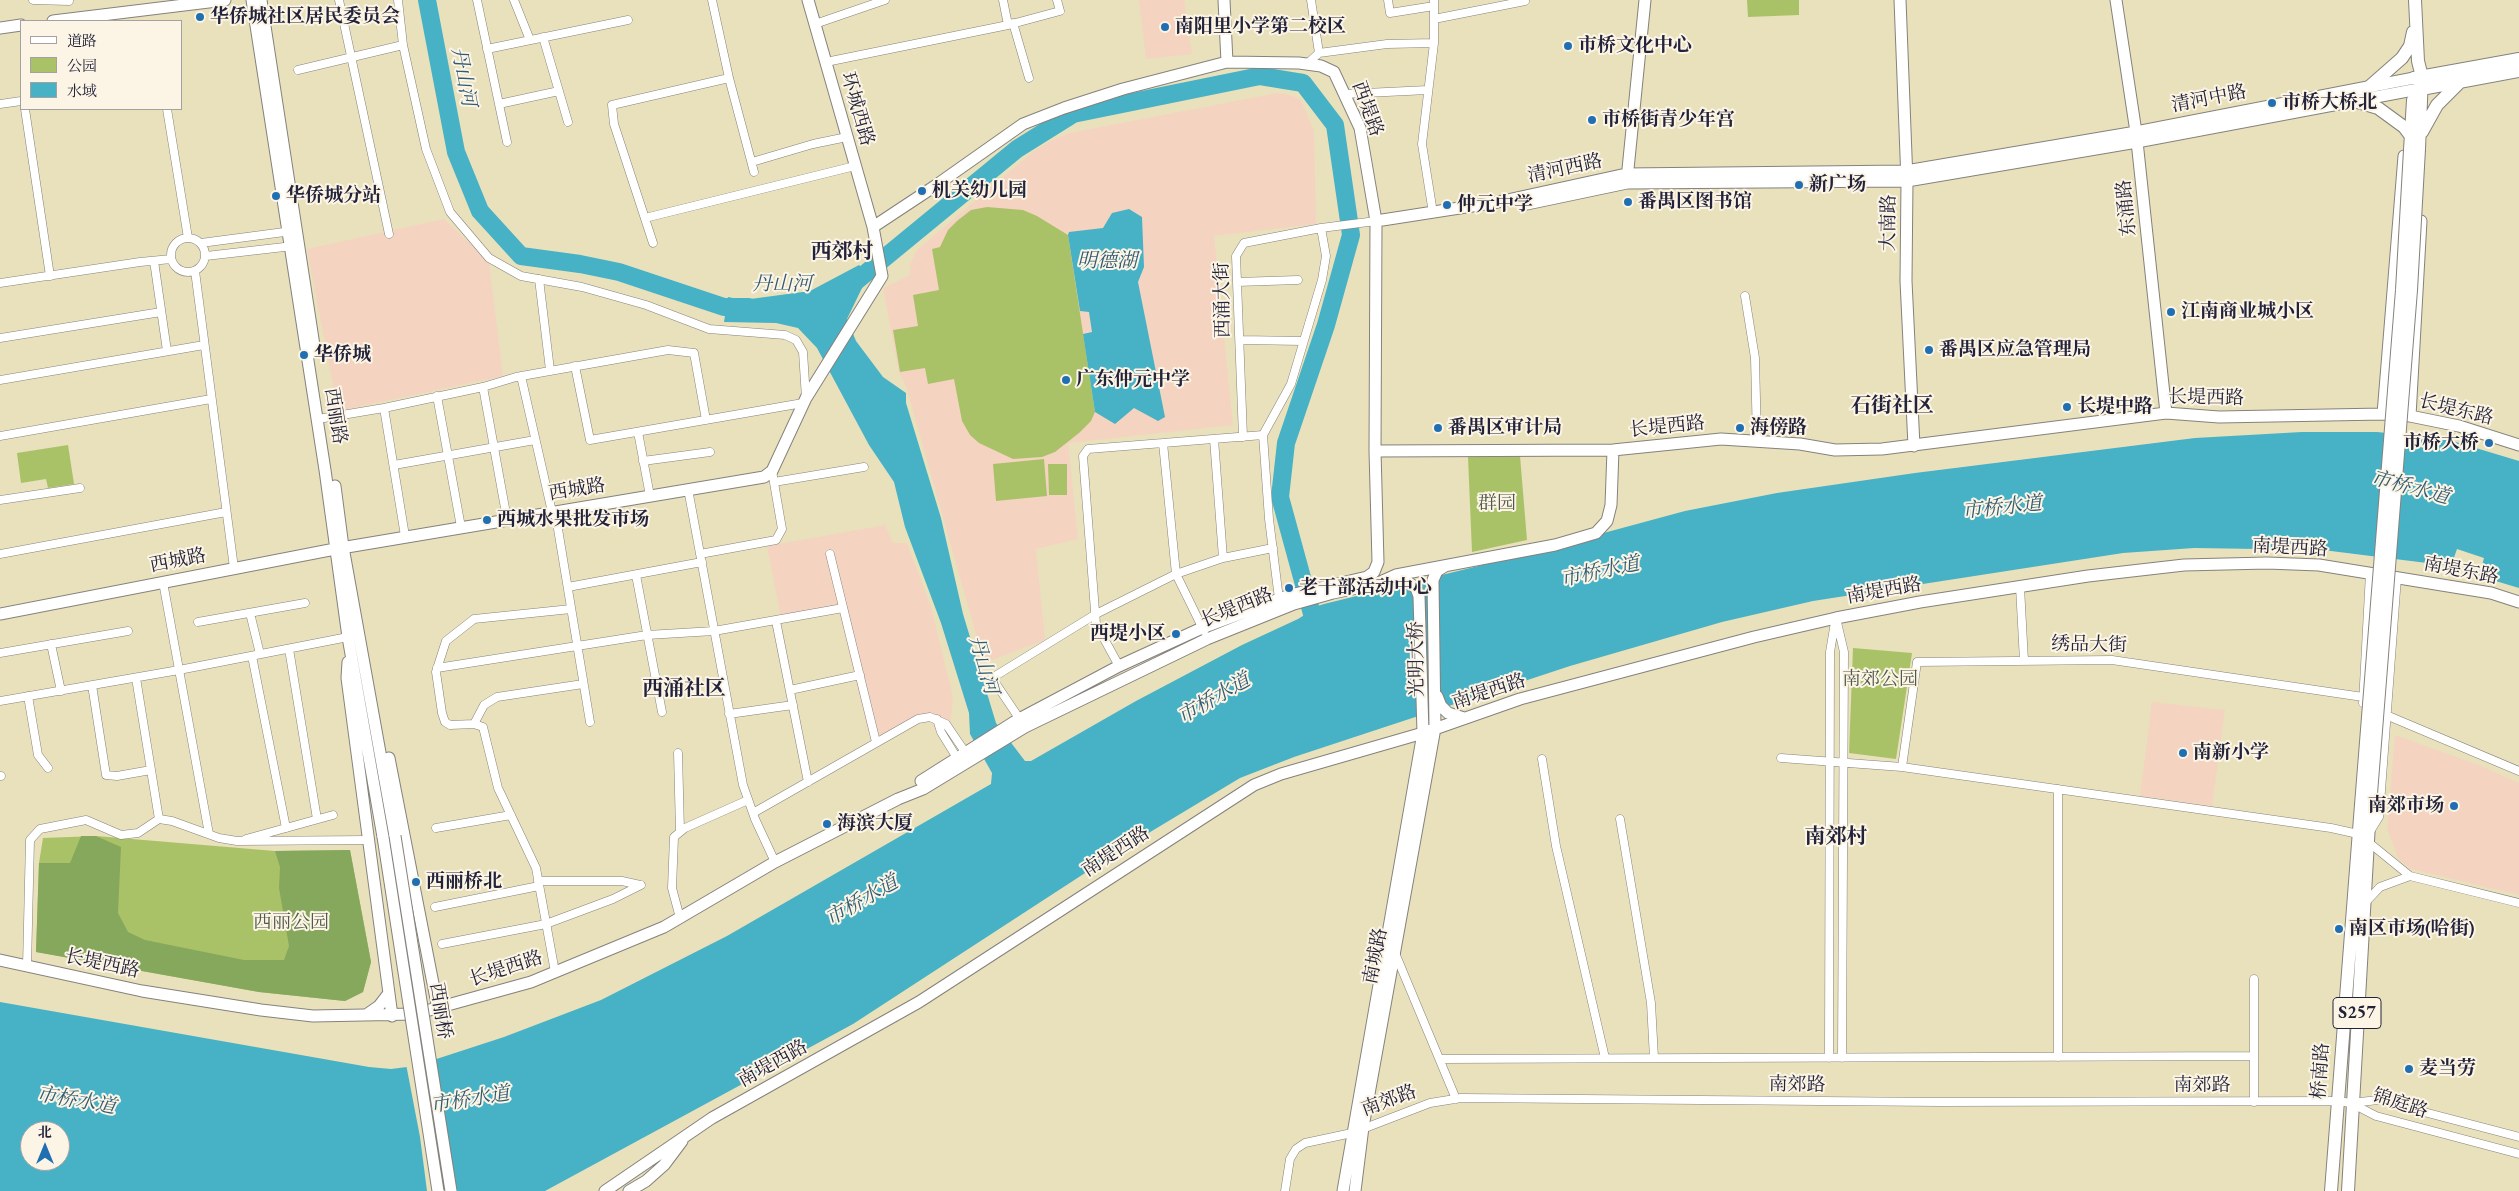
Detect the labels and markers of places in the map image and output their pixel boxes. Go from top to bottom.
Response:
place label: 华侨城社区居民委员会 [210,6,400,28]
marker: 华侨城社区居民委员会 [194,11,206,23]
place label: 南阳里小学第二校区 [1175,16,1346,38]
marker: 南阳里小学第二校区 [1159,21,1171,33]
place label: 市桥文化中心 [1578,35,1692,57]
marker: 市桥文化中心 [1562,40,1574,52]
place label: 市桥大桥北 [2282,92,2377,114]
marker: 市桥大桥北 [2266,97,2278,109]
place label: 市桥街青少年宫 [1602,109,1735,131]
marker: 市桥街青少年宫 [1586,114,1598,126]
place label: 新广场 [1809,174,1866,196]
marker: 新广场 [1793,179,1805,191]
place label: 机关幼儿园 [932,180,1027,202]
place label: 华侨城分站 [286,185,381,207]
marker: 机关幼儿园 [916,185,928,197]
marker: 华侨城分站 [270,190,282,202]
place label: 番禺区图书馆 [1638,191,1752,213]
place label: 仲元中学 [1457,194,1533,216]
marker: 番禺区图书馆 [1622,196,1634,208]
marker: 仲元中学 [1441,199,1453,211]
place label: 江南商业城小区 [2181,301,2314,323]
marker: 江南商业城小区 [2165,306,2177,318]
place label: 番禺区应急管理局 [1939,339,2091,361]
place label: 华侨城 [314,344,371,366]
marker: 番禺区应急管理局 [1923,344,1935,356]
marker: 华侨城 [298,349,310,361]
place label: 广东仲元中学 [1076,369,1190,391]
marker: 广东仲元中学 [1060,374,1072,386]
place label: 长堤中路 [2077,396,2153,418]
marker: 长堤中路 [2061,401,2073,413]
place label: 番禺区审计局 [1448,417,1562,439]
place label: 海傍路 [1750,417,1807,439]
marker: 番禺区审计局 [1432,422,1444,434]
marker: 海傍路 [1734,422,1746,434]
place label: 市桥大桥 [2403,432,2479,454]
marker: 市桥大桥 [2483,437,2495,449]
place label: 西城水果批发市场 [497,509,649,531]
marker: 西城水果批发市场 [481,514,493,526]
place label: 老干部活动中心 [1299,577,1432,599]
marker: 老干部活动中心 [1283,582,1295,594]
place label: 西堤小区 [1090,623,1166,645]
marker: 西堤小区 [1170,628,1182,640]
place label: 南新小学 [2193,742,2269,764]
marker: 南新小学 [2177,747,2189,759]
place label: 南郊市场 [2368,795,2444,817]
marker: 南郊市场 [2448,800,2460,812]
place label: 海滨大厦 [837,813,913,835]
marker: 海滨大厦 [821,818,833,830]
place label: 西丽桥北 [426,871,502,893]
marker: 西丽桥北 [410,876,422,888]
place label: 南区市场(哈街) [2349,918,2475,940]
marker: 南区市场(哈街) [2333,923,2345,935]
place label: 麦当劳 [2419,1058,2476,1080]
marker: 麦当劳 [2403,1063,2415,1075]

